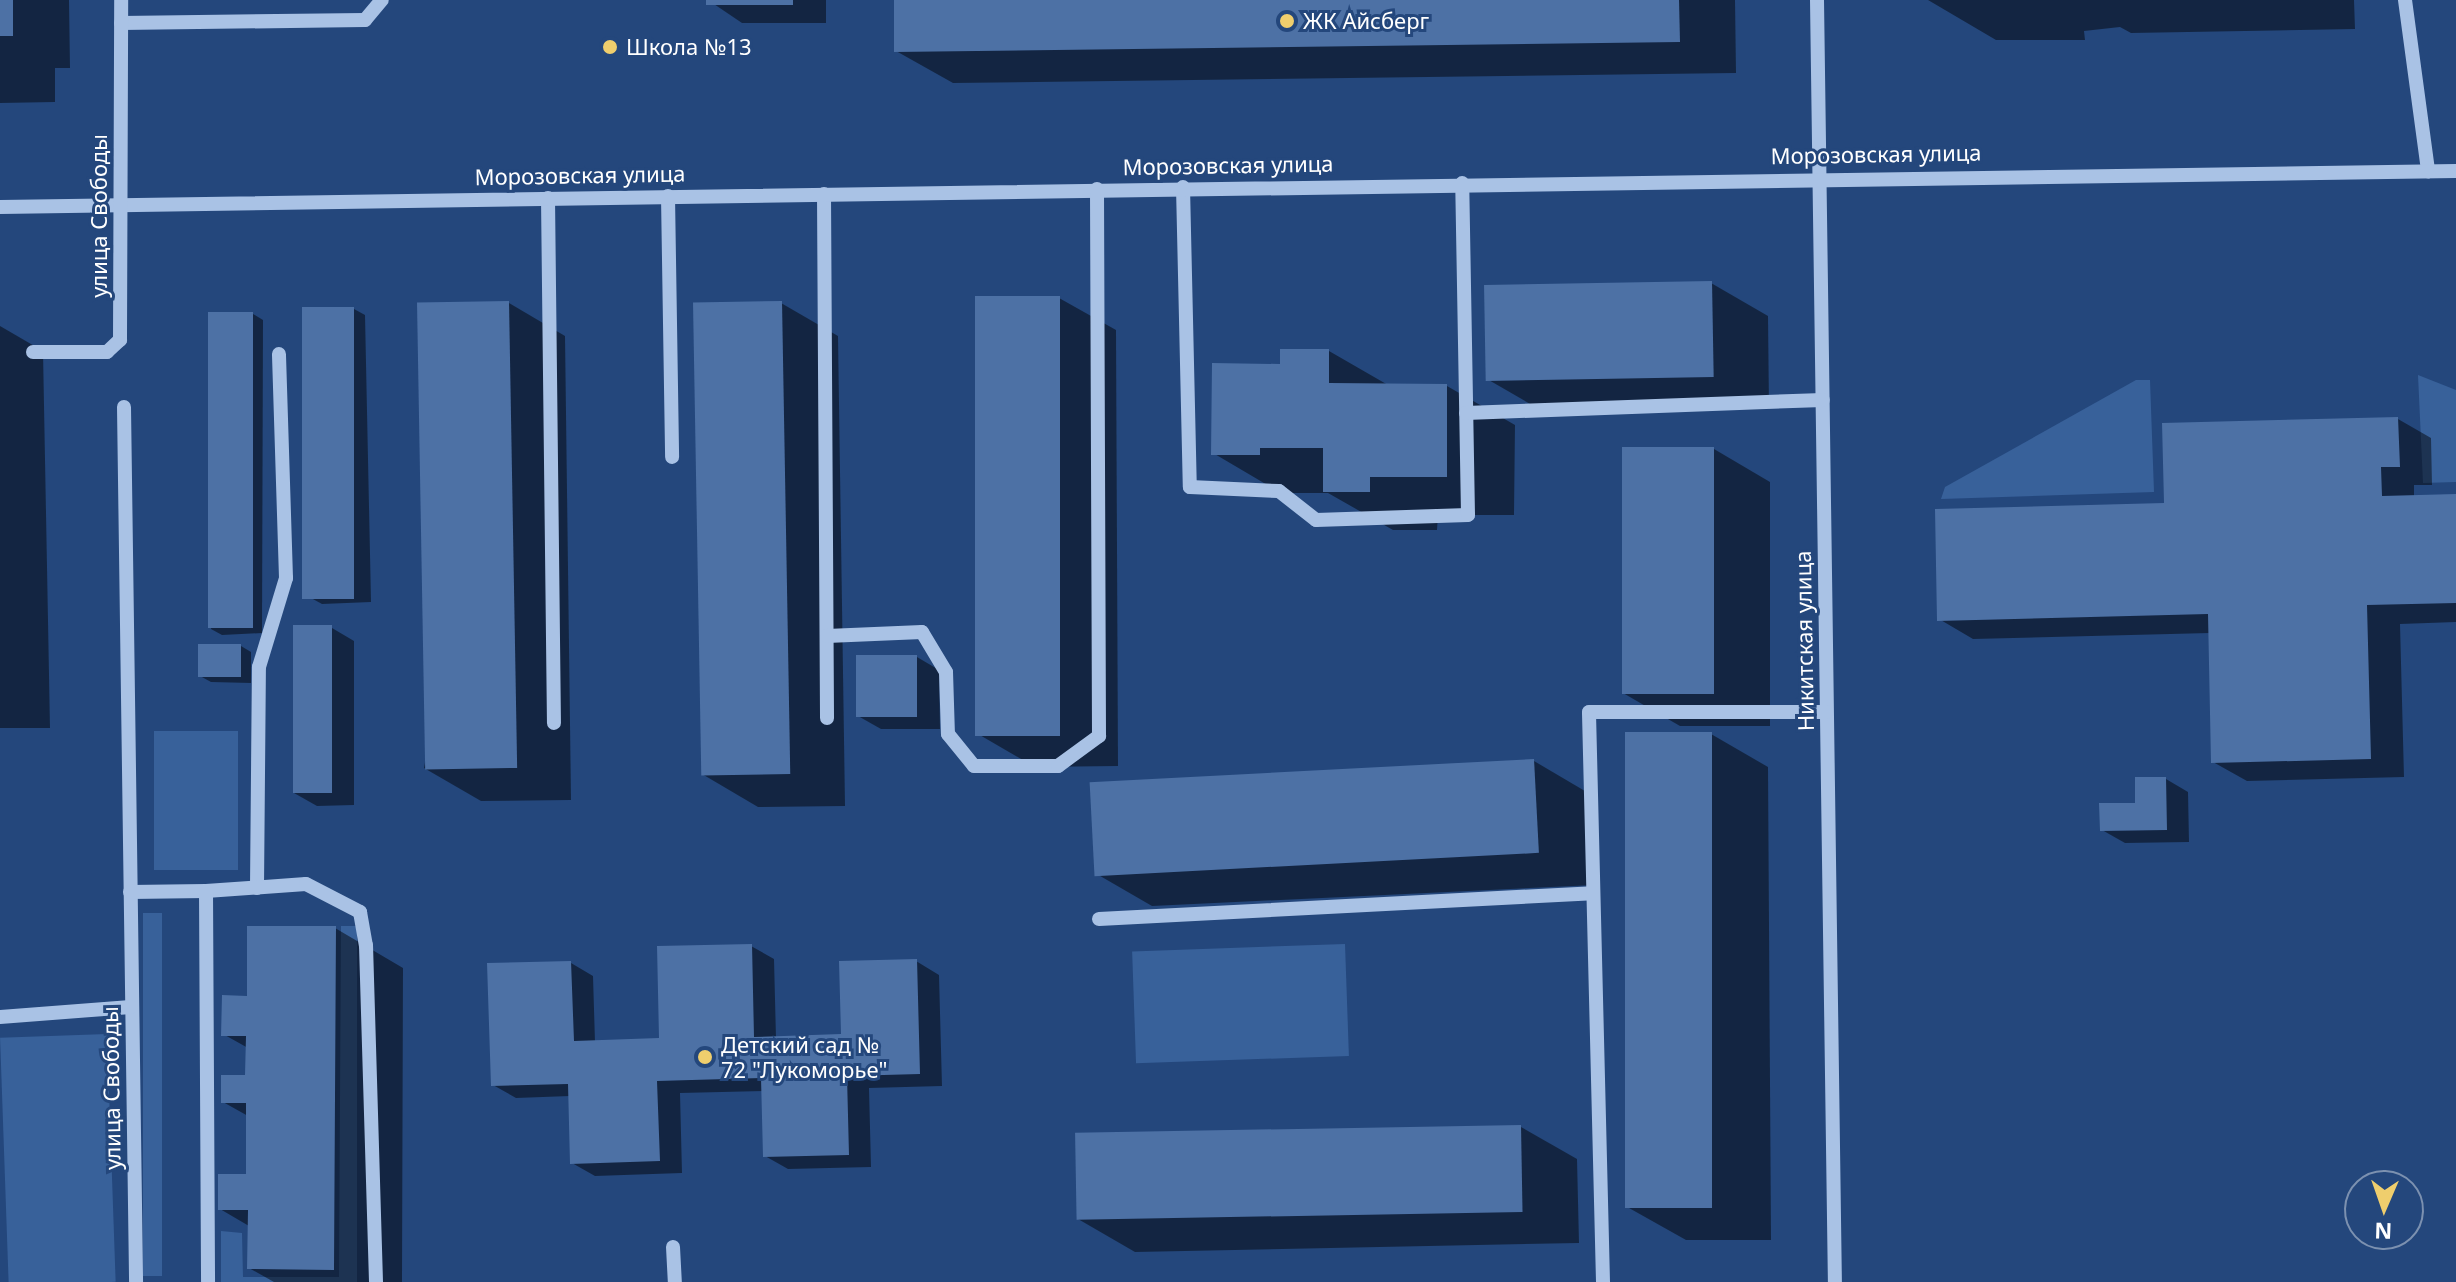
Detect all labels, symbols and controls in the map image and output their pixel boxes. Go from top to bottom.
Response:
place label: ЖК Айсберг [1303,8,1429,34]
marker: ЖК Айсберг [1278,12,1296,30]
place label: Школа №13 [626,34,752,60]
marker: Школа №13 [601,38,619,56]
street label: улица Свободы [86,134,112,298]
street label: Морозовская улица [1770,139,1982,169]
street label: Морозовская улица [1122,150,1334,180]
street label: Морозовская улица [474,160,686,190]
street label: Никитская улица [1789,551,1819,731]
street label: улица Свободы [96,1006,126,1170]
place label: Детский сад № 72 "Лукоморье" [721,1031,887,1082]
marker: Детский сад № 72 "Лукоморье" [696,1048,714,1066]
north arrow [2344,1170,2424,1250]
text: N [2374,1217,2393,1247]

